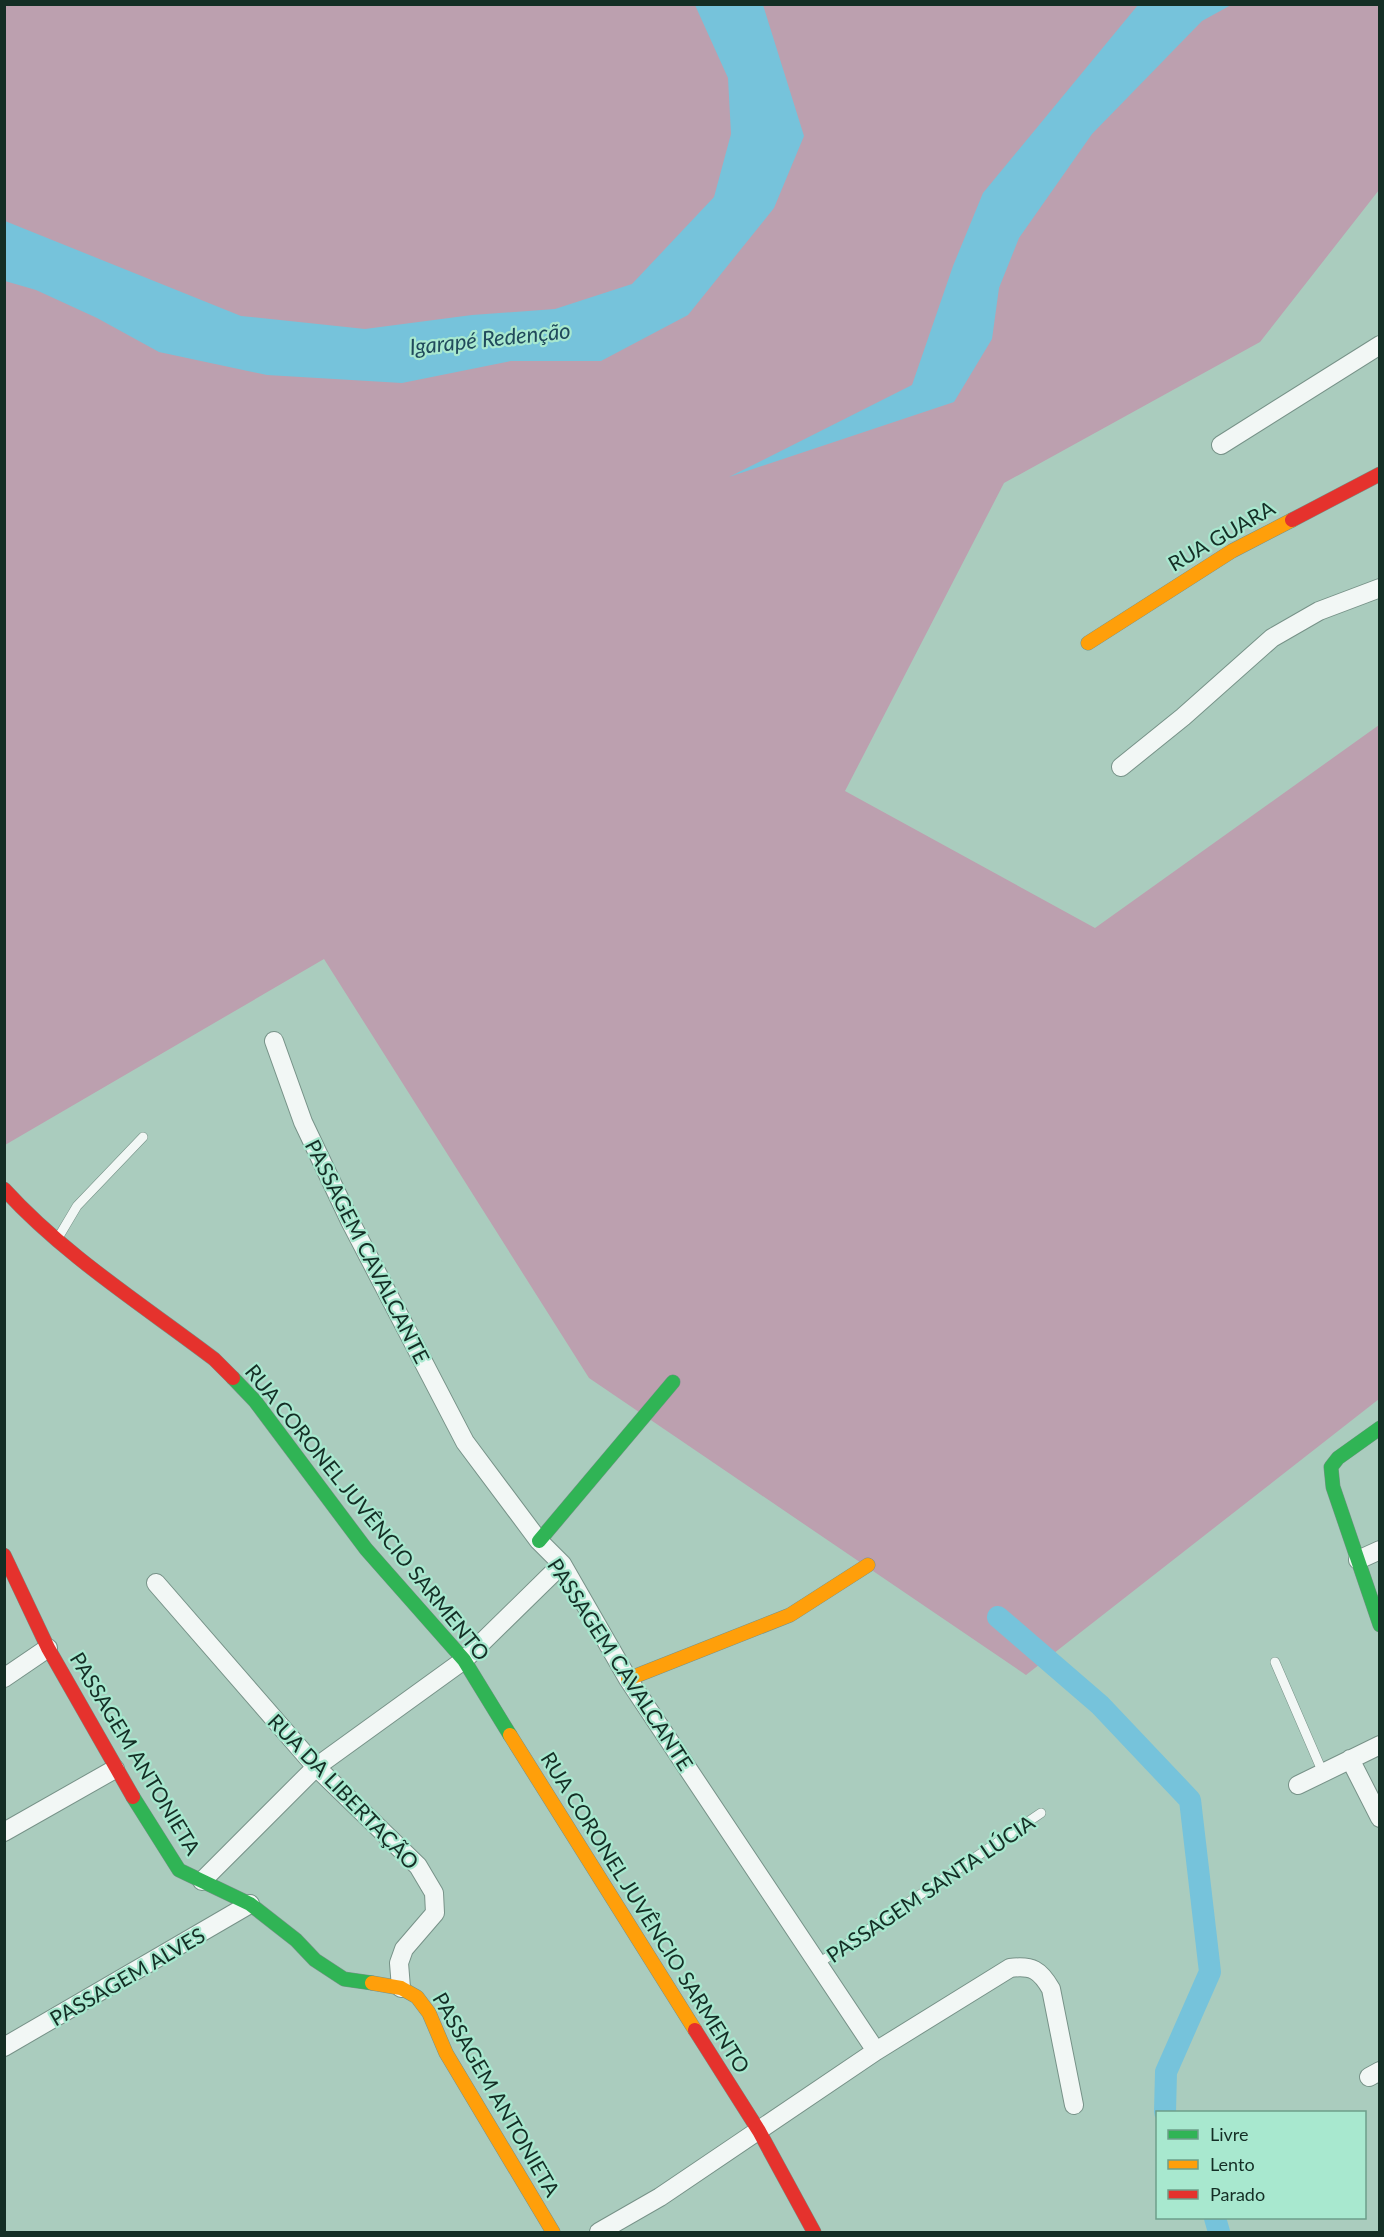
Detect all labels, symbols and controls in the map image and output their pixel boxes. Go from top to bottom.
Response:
water label: Igarapé Redenção [408,316,572,360]
street label: RUA GUARA [1163,494,1279,576]
street label: PASSAGEM CAVALCANTE [301,1135,435,1367]
street label: RUA CORONEL JUVÊNCIO SARMENTO [241,1359,495,1665]
street label: PASSAGEM CAVALCANTE [543,1553,699,1775]
street label: PASSAGEM ANTONIETA [66,1647,207,1859]
street label: RUA DA LIBERTAÇÃO [263,1708,425,1874]
street label: RUA CORONEL JUVÊNCIO SARMENTO [536,1747,756,2077]
street label: PASSAGEM SANTA LÚCIA [821,1809,1039,1967]
street label: PASSAGEM ALVES [45,1922,209,2030]
street label: PASSAGEM ANTONIETA [428,1987,566,2201]
legend [1156,2111,1366,2219]
text: Livre [1210,2123,1249,2145]
text: Lento [1210,2153,1255,2175]
text: Parado [1210,2183,1265,2205]

